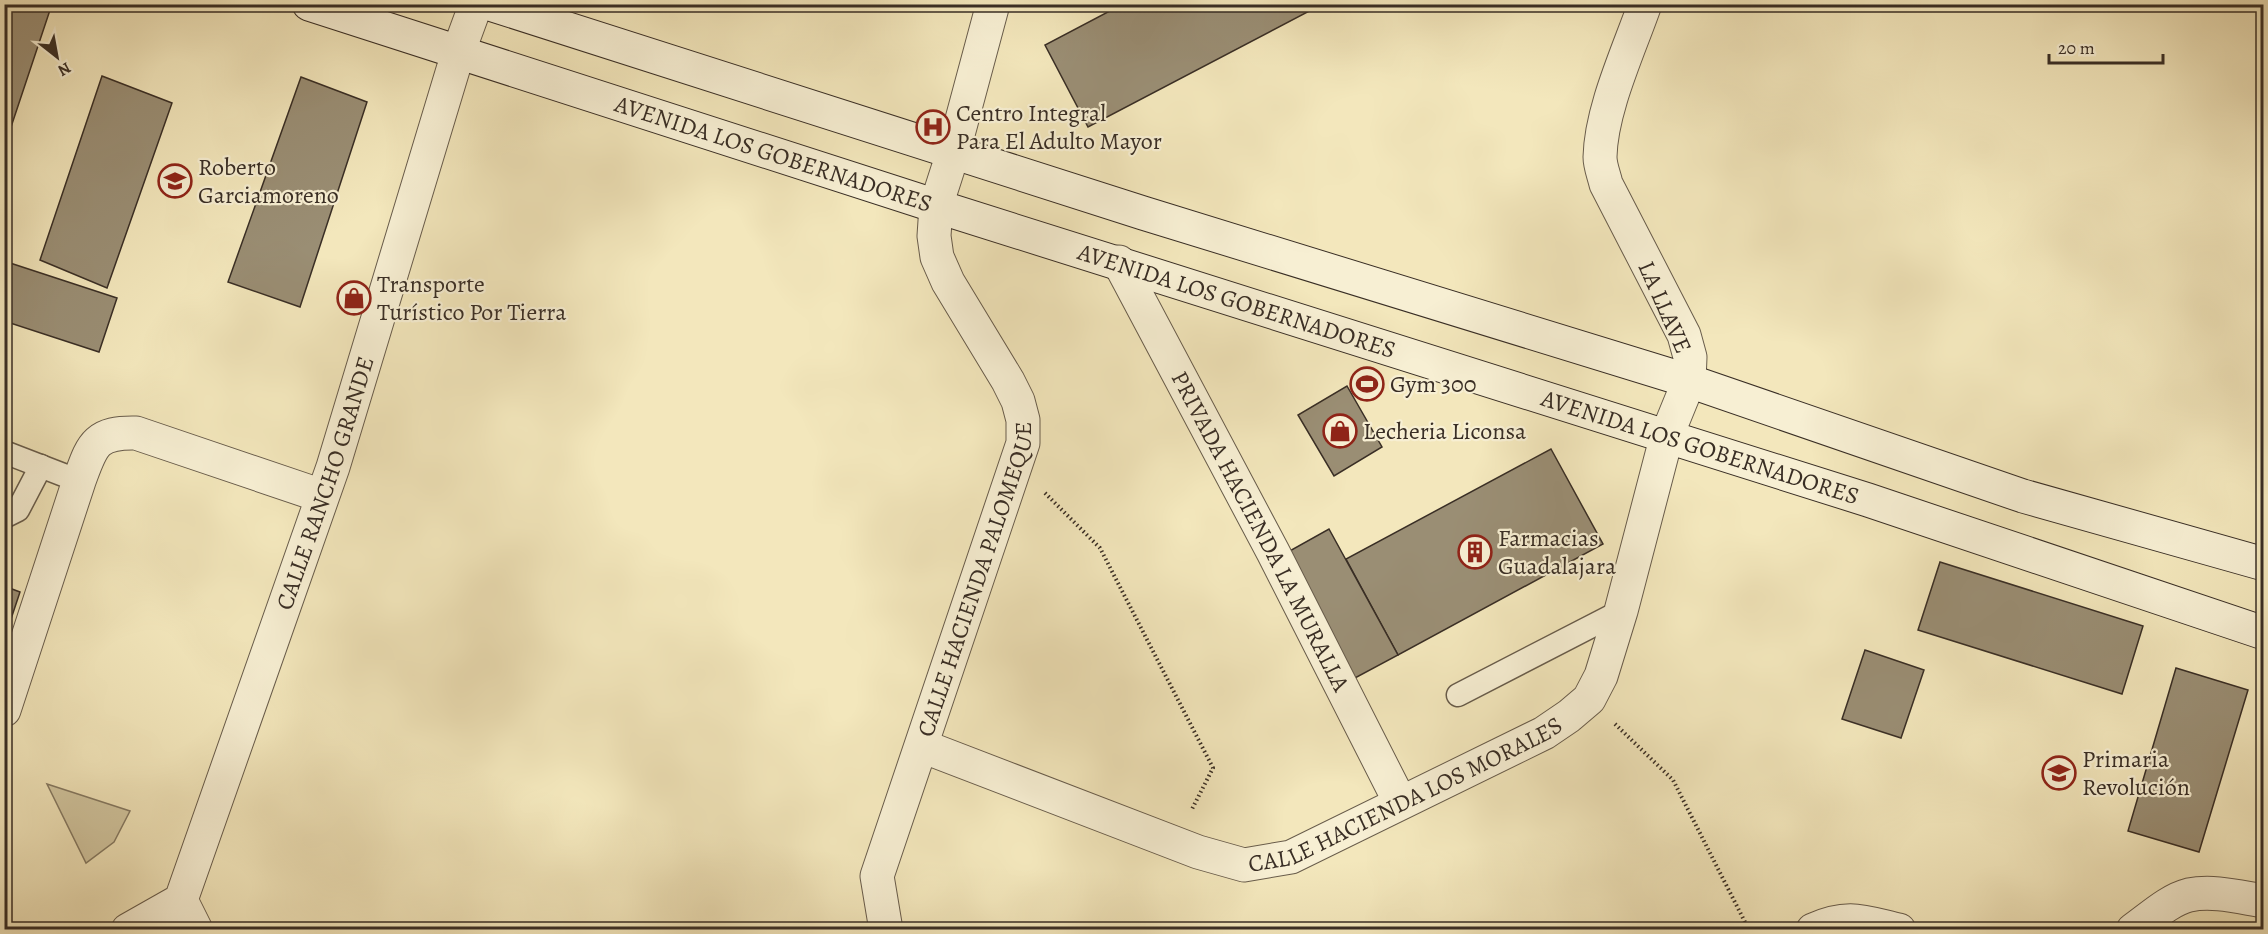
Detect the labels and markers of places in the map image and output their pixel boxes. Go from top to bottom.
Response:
place label: Centro Integral Para El Adulto Mayor [956,97,1162,157]
hospital icon: Centro Integral Para El Adulto Mayor [915,109,951,145]
place label: Roberto Garciamoreno [198,151,339,211]
school or university icon: Roberto Garciamoreno [157,163,193,199]
place label: Transporte Turístico Por Tierra [377,268,567,328]
shop icon: Transporte Turístico Por Tierra [336,280,372,316]
sports icon: Gym 300 [1349,366,1385,402]
place label: Gym 300 [1390,368,1477,400]
shop icon: Lecheria Liconsa [1322,413,1358,449]
place label: Lecheria Liconsa [1363,415,1527,447]
place label: Farmacias Guadalajara [1498,522,1617,582]
building icon: Farmacias Guadalajara [1457,534,1493,570]
place label: Primaria Revolución [2082,743,2190,803]
school or university icon: Primaria Revolución [2041,755,2077,791]

